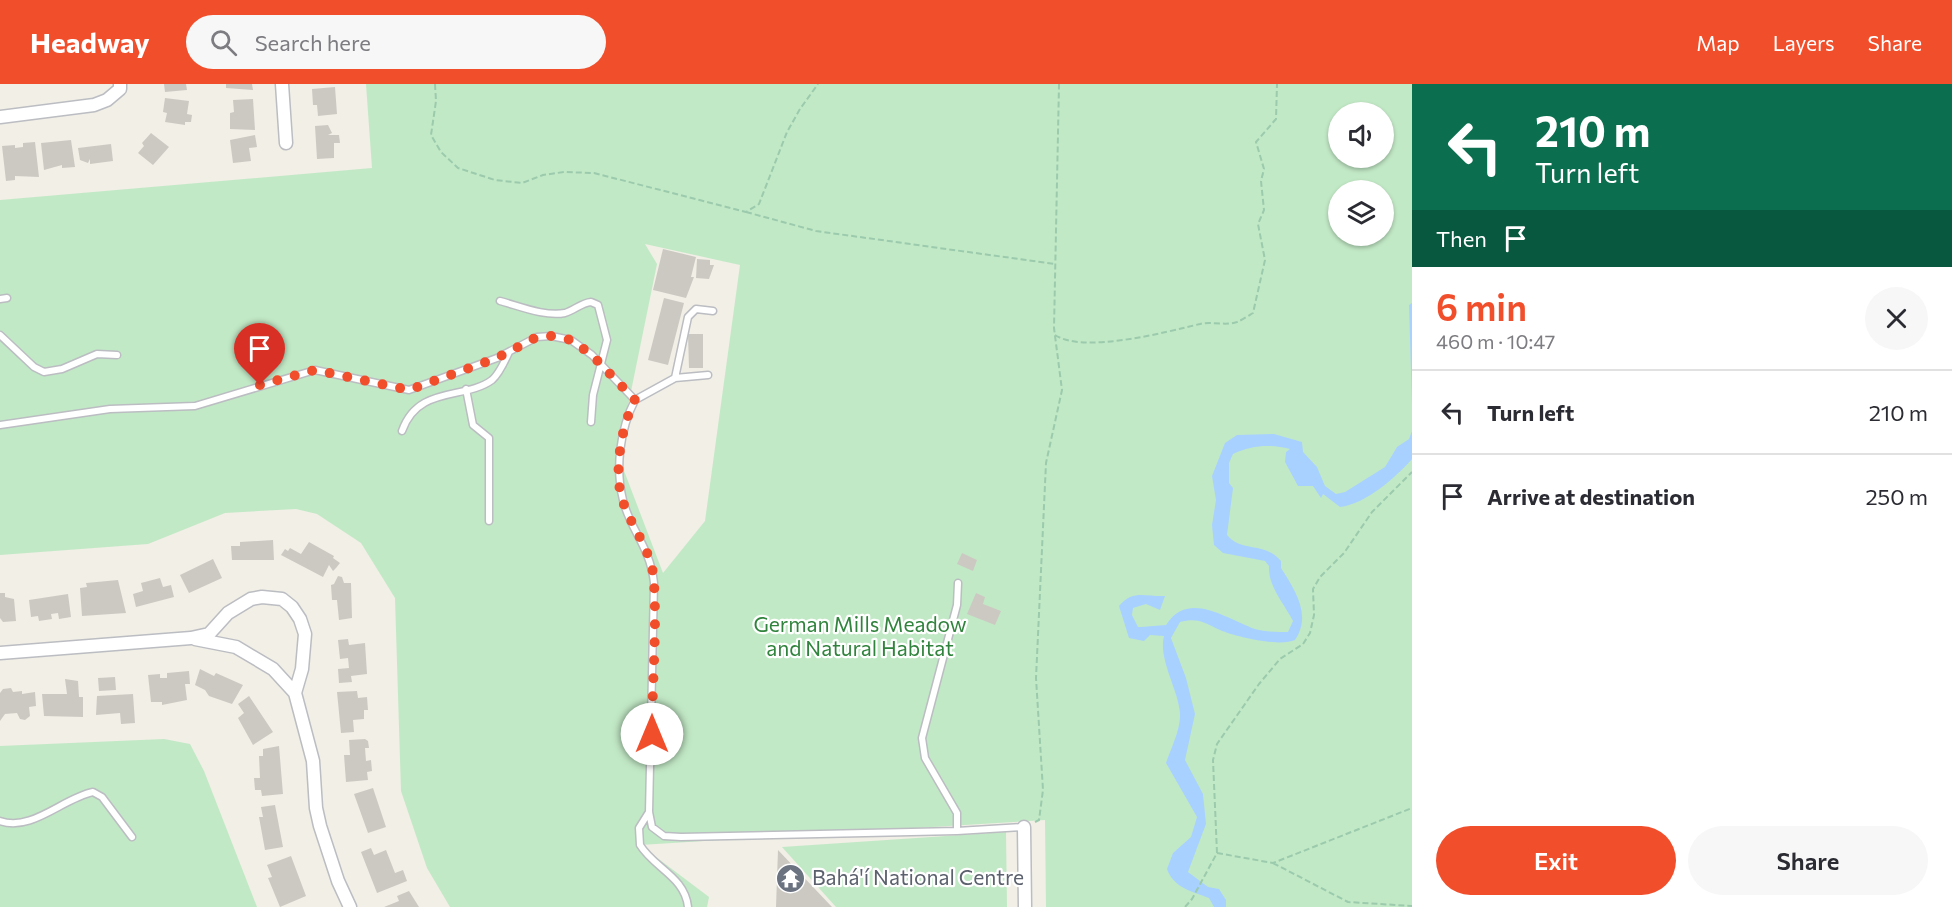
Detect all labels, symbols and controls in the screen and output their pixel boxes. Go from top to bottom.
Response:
search box [186,15,606,69]
text: Headway [30,25,150,59]
icon: search [207,26,240,59]
text: Search here [255,29,371,56]
text: Map [1696,30,1740,55]
text: Layers [1773,30,1835,55]
text: Share [1868,30,1922,55]
map controls [1328,102,1394,246]
button: sound [1328,102,1394,168]
text: 210 m [1535,104,1650,156]
icon: left [1436,108,1514,186]
text: Turn left [1535,156,1639,189]
button: layers [1328,180,1394,246]
icon: arrive [1499,222,1532,255]
text: Then [1436,225,1487,252]
text: 6 min [1436,284,1527,328]
button: close [1865,287,1928,350]
pin [234,323,285,385]
text: 460 m · 10:47 [1436,329,1555,353]
icon: arrive [243,332,276,365]
icon: left [1436,396,1469,429]
text: Turn left [1487,399,1574,426]
text: 210 m [1869,399,1928,426]
icon: arrive [1436,480,1469,513]
text: Arrive at destination [1487,483,1695,510]
text: 250 m [1865,483,1928,510]
park label: German Mills Meadow and Natural Habitat [753,611,967,660]
position arrow [620,702,684,766]
button: Exit [1436,826,1676,895]
button: Share [1688,826,1928,895]
temple icon: Bahá'í National Centre [775,862,807,894]
place label: Bahá'í National Centre [812,864,1024,889]

